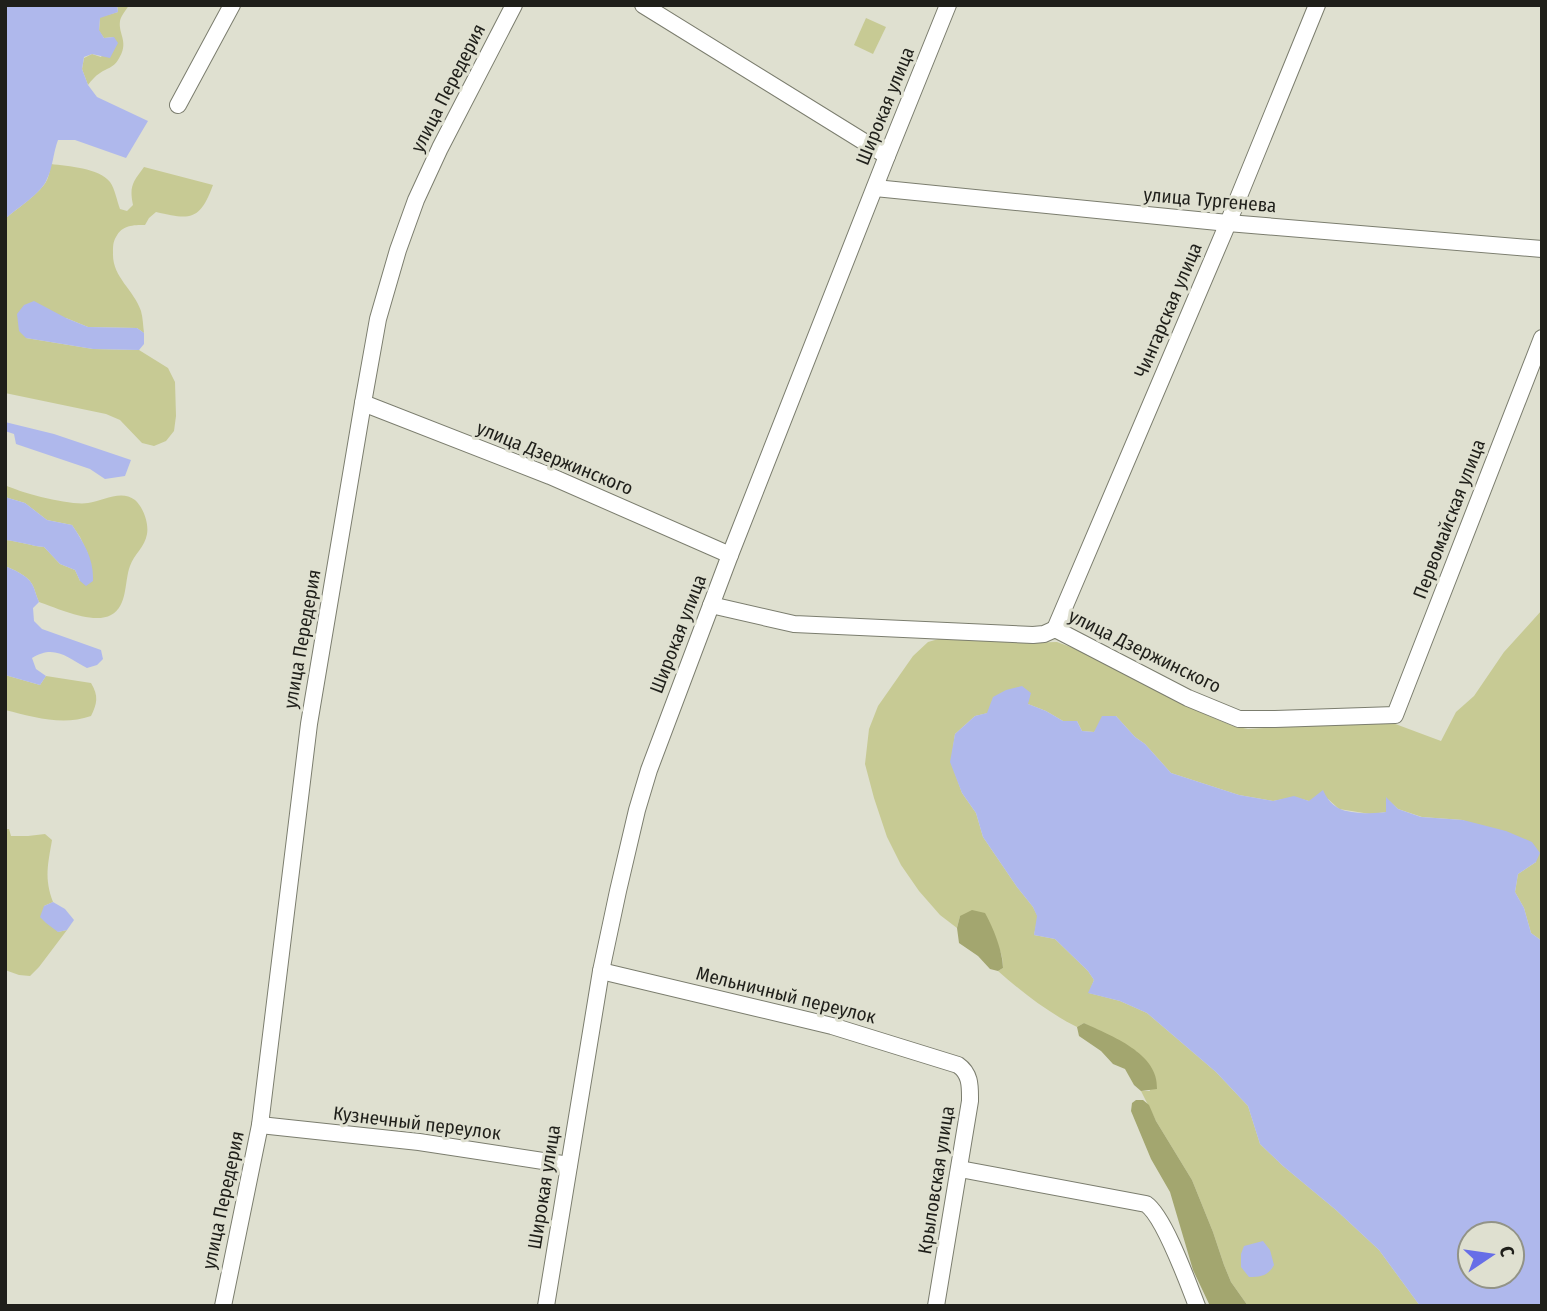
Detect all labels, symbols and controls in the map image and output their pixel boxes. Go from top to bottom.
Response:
street label: улица Передерия [406,20,490,156]
street label: Широкая улица [851,44,919,168]
street label: улица Тургенева [1143,183,1277,217]
street label: Чингарская улица [1129,239,1207,381]
street label: улица Дзержинского [473,416,637,500]
street label: Первомайская улица [1408,436,1490,602]
street label: улица Передерия [278,568,326,710]
street label: Широкая улица [645,571,711,697]
street label: улица Дзержинского [1065,604,1225,698]
street label: Мельничный переулок [694,962,878,1028]
street label: Кузнечный переулок [332,1101,502,1145]
street label: Крыловская улица [913,1104,959,1256]
street label: Широкая улица [523,1123,565,1251]
street label: улица Передерия [197,1129,249,1271]
north arrow [1456,1220,1526,1290]
text: С [1495,1244,1519,1259]

